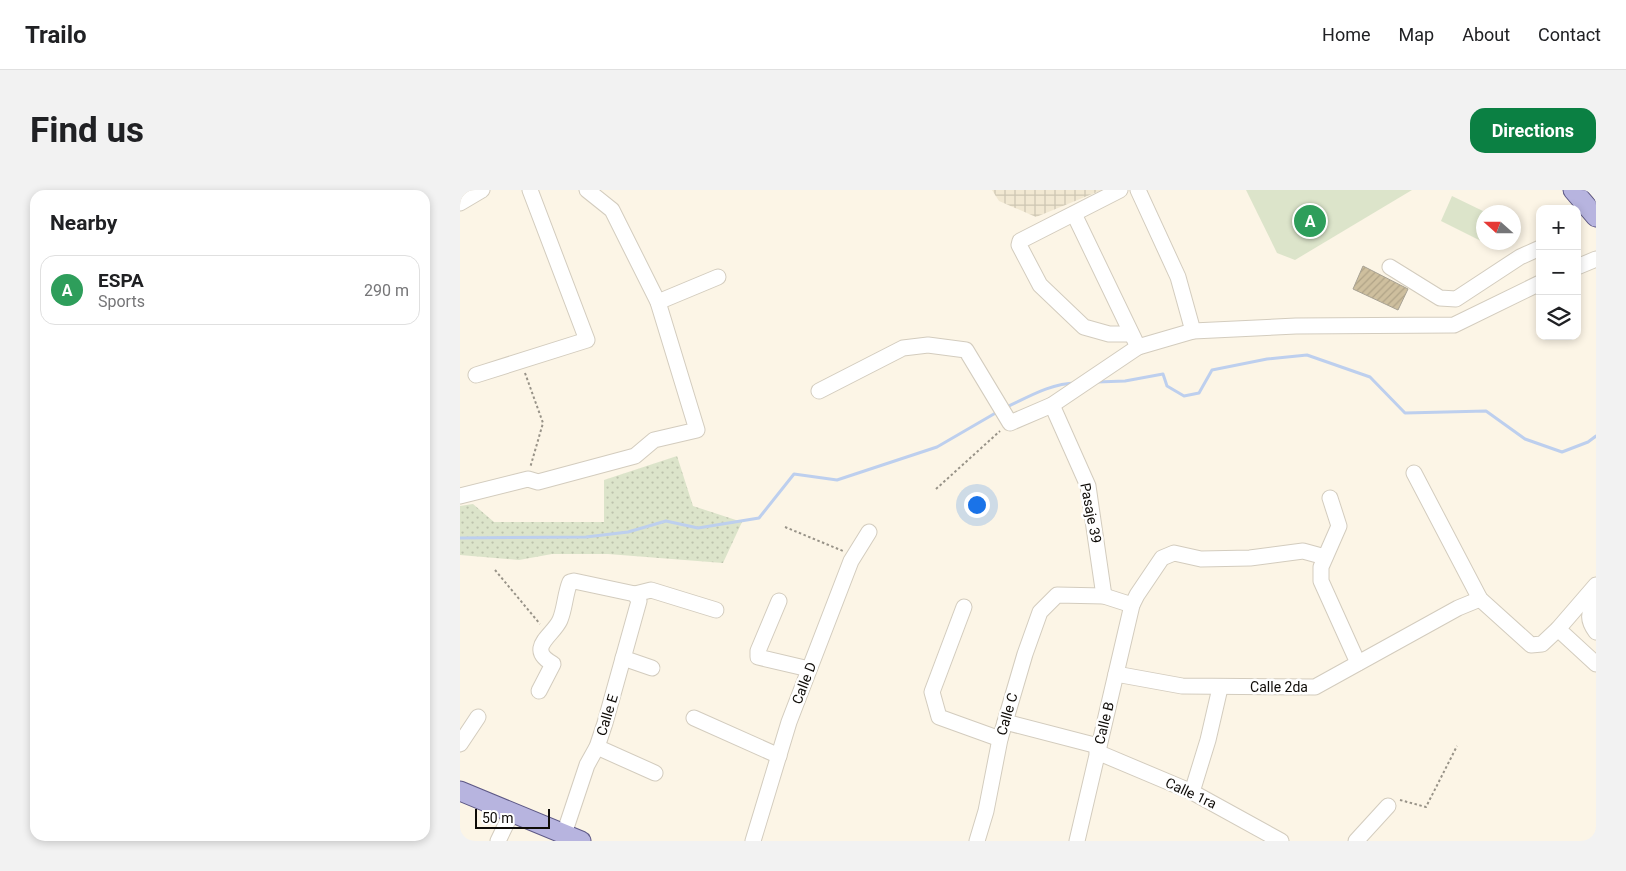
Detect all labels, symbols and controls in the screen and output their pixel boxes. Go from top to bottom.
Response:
text: Trailo [25,21,87,49]
text: Home [1322,24,1371,45]
text: Map [1399,24,1434,45]
text: About [1462,24,1510,45]
text: Contact [1538,24,1601,45]
button: Directions [1470,108,1596,153]
text: Find us [30,110,144,151]
pin: A [1294,202,1326,240]
north arrow [1476,205,1521,250]
map controls [1536,205,1581,340]
button: + [1536,205,1581,250]
text: Nearby [50,211,117,235]
button: − [1536,250,1581,295]
text: ESPA [98,269,144,292]
text: A [62,281,72,300]
text: 290 m [364,281,409,300]
text: Sports [98,292,145,311]
button: layers [1536,295,1581,340]
street label: Pasaje 39 [1077,481,1105,545]
your location [964,492,990,518]
street label: Calle D [789,660,819,706]
street label: Calle 2da [1250,679,1308,695]
street label: Calle C [993,691,1021,737]
street label: Calle E [593,692,621,738]
street label: Calle B [1091,700,1117,746]
street label: Calle 1ra [1163,774,1219,812]
scale bar [475,806,550,829]
text: 50 m [482,810,514,826]

